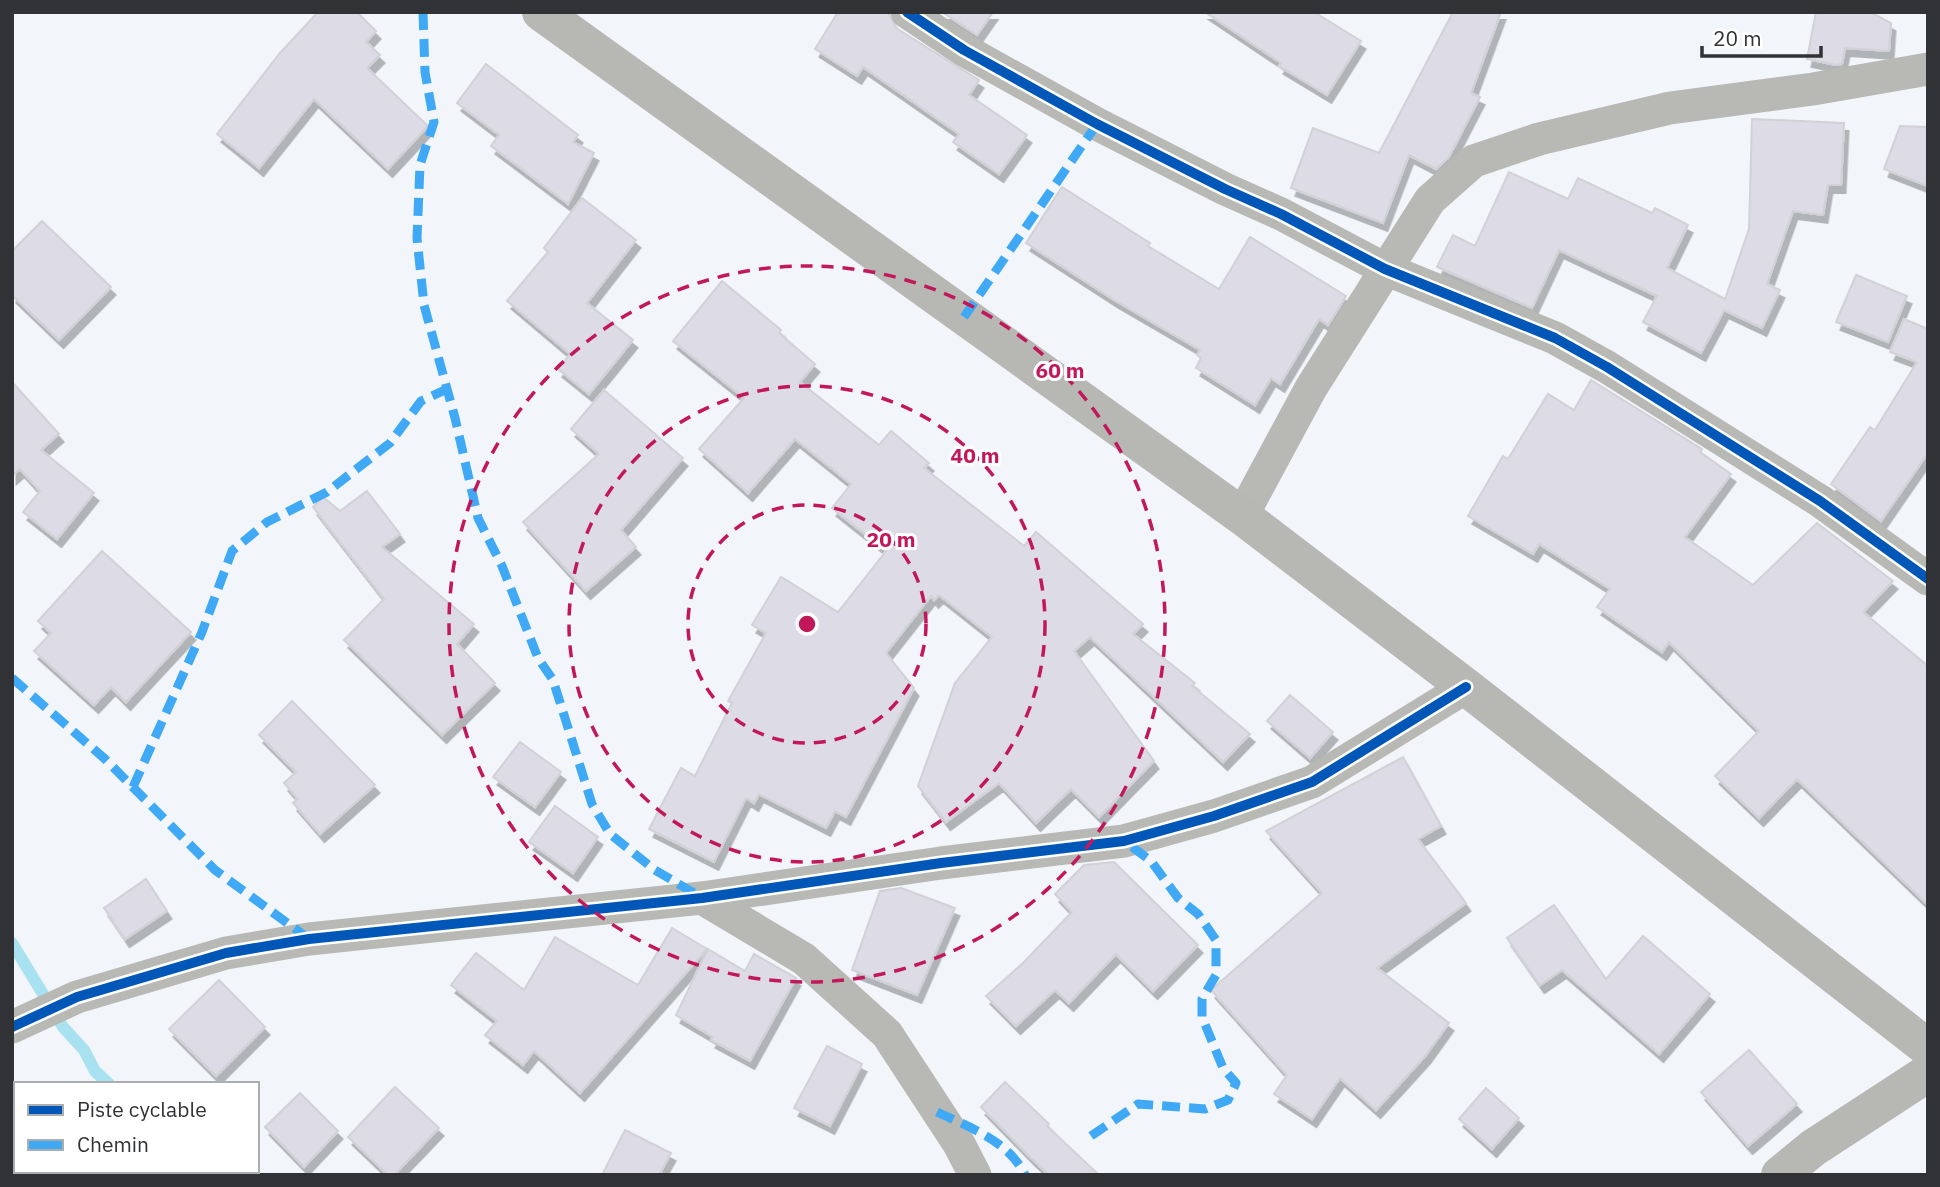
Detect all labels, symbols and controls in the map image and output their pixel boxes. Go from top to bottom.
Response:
scale bar [1702,14,1821,58]
text: 20 m [1713,24,1762,52]
text: 60 m [1036,356,1084,384]
text: 40 m [951,441,999,469]
text: 20 m [867,525,915,553]
centre of rings [795,612,819,636]
legend [14,1082,259,1173]
text: Piste cyclable [77,1095,207,1123]
text: Chemin [77,1130,149,1158]

